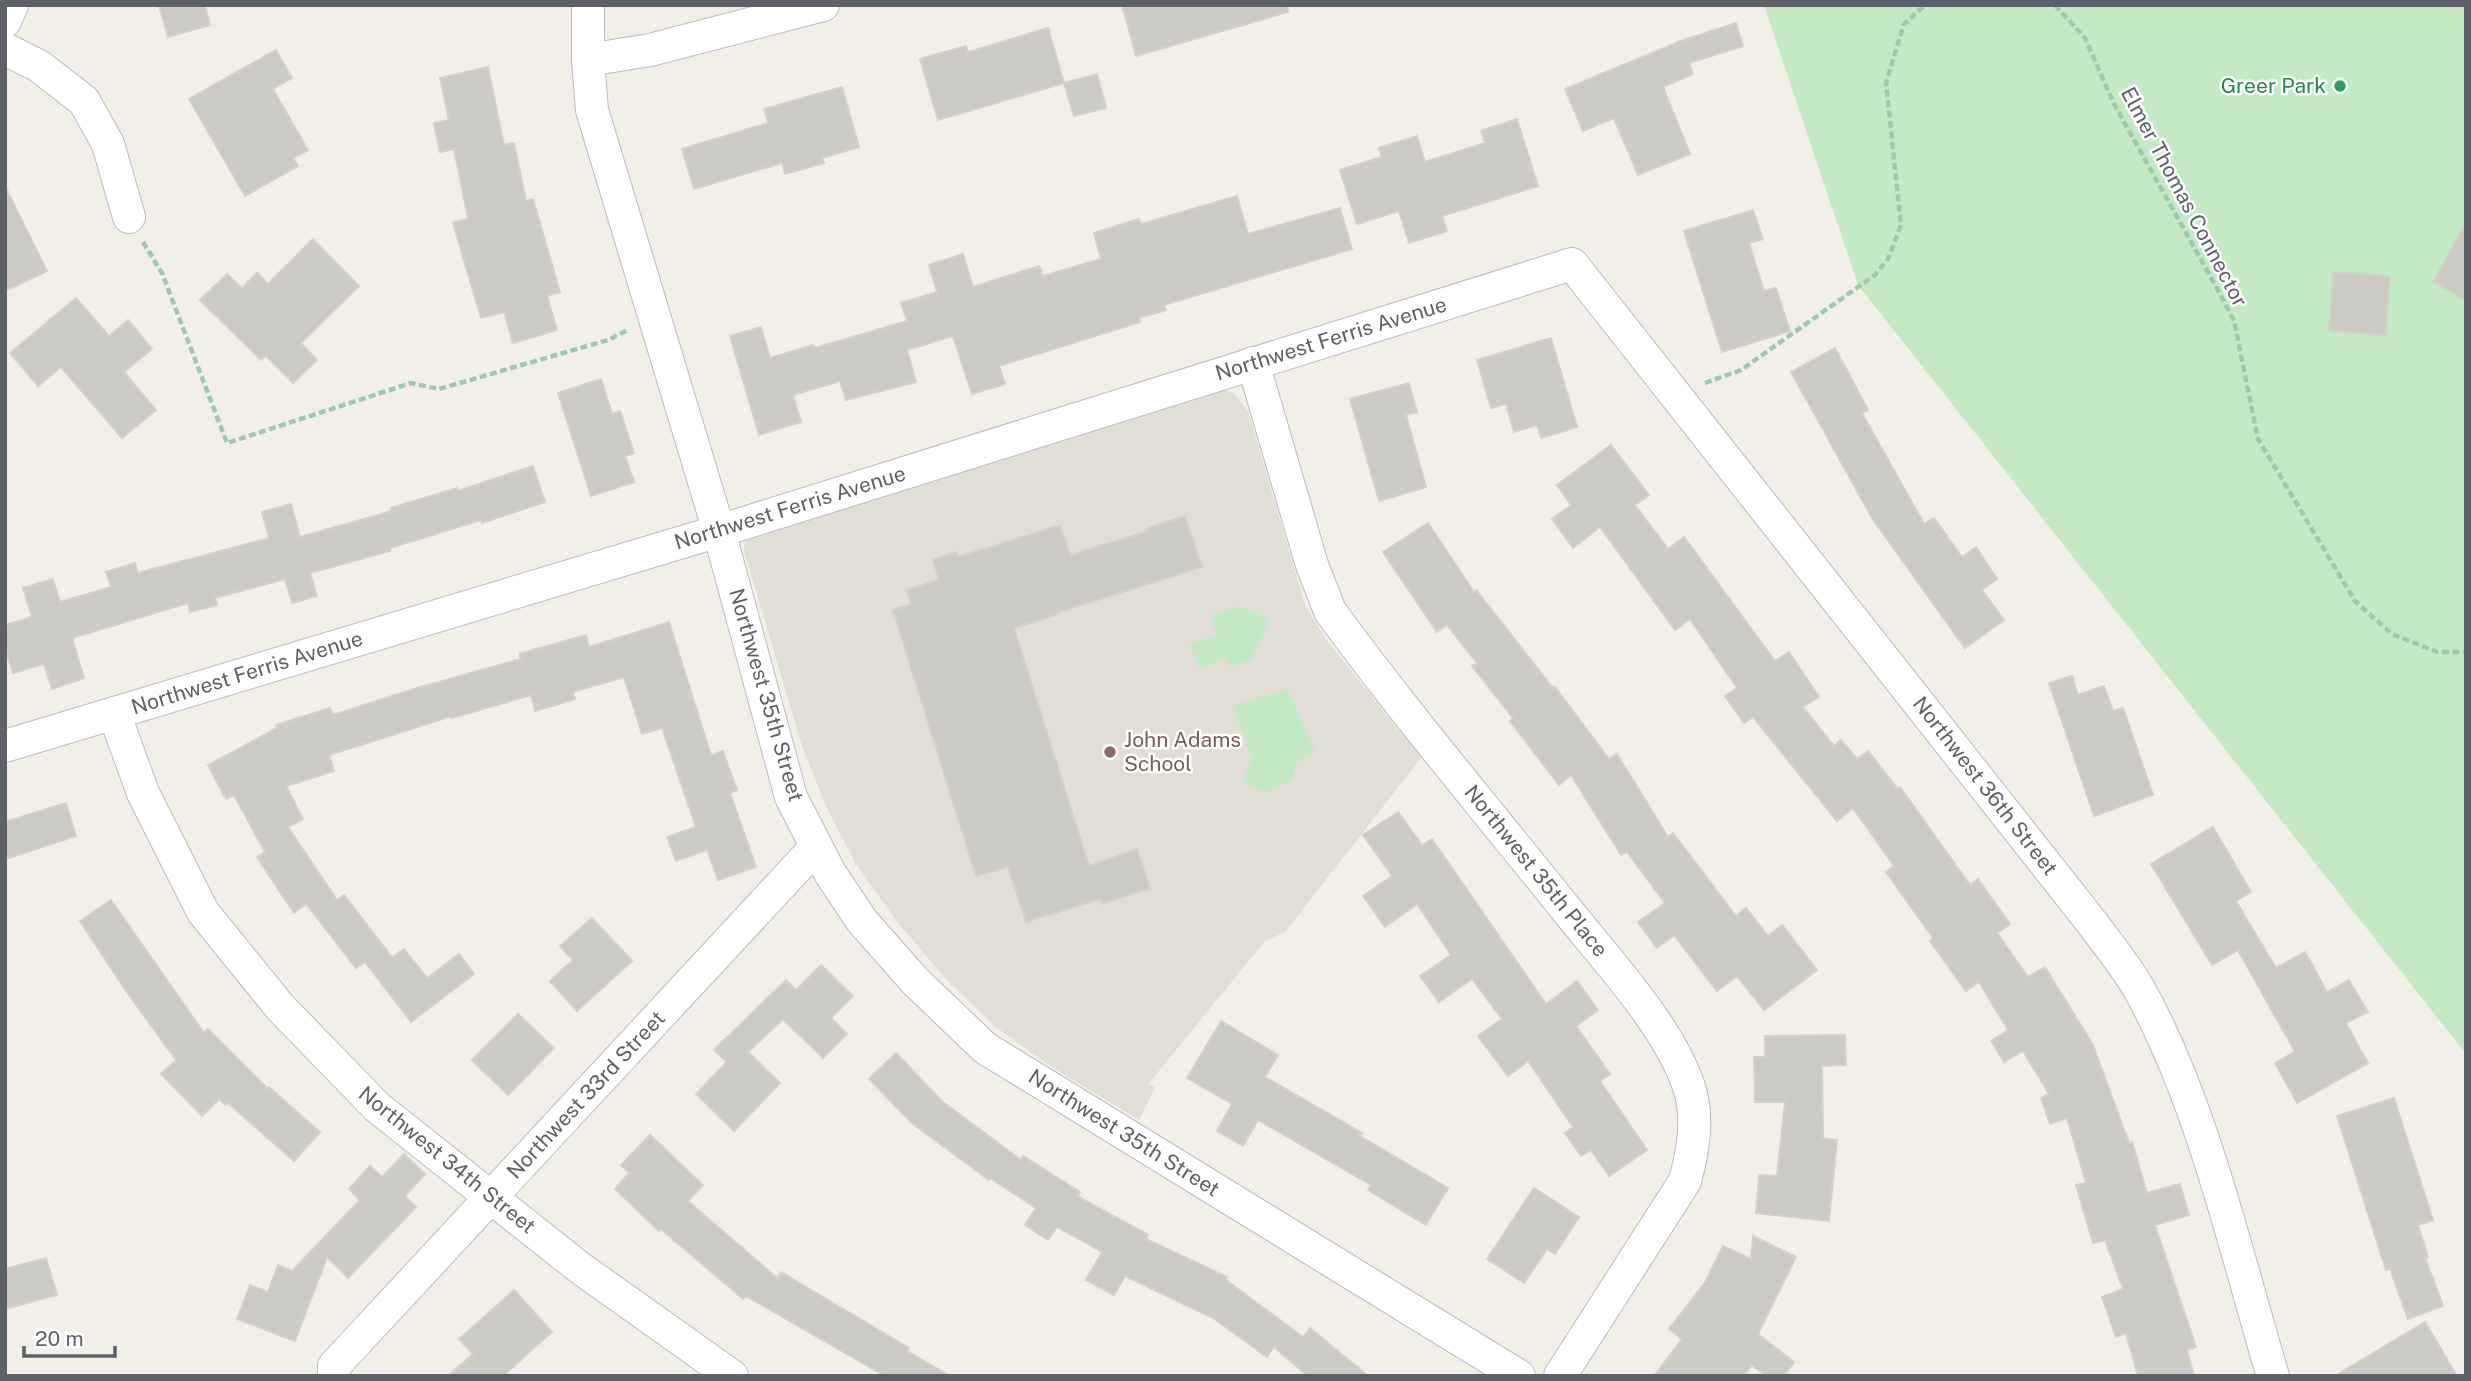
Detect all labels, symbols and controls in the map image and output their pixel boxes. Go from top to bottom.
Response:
place label: Greer Park [2221,73,2326,98]
marker: Greer Park [2332,78,2348,94]
street label: Elmer Thomas Connector [2116,83,2253,311]
street label: Northwest Ferris Avenue [1212,291,1450,386]
street label: Northwest Ferris Avenue [671,460,909,555]
street label: Northwest 35th Street [724,585,809,804]
street label: Northwest Ferris Avenue [128,625,366,720]
street label: Northwest 36th Street [1908,691,2063,880]
place label: John Adams School [1124,727,1241,776]
marker: John Adams School [1102,744,1118,760]
street label: Northwest 35th Place [1459,780,1613,962]
street label: Northwest 33rd Street [501,1006,670,1184]
street label: Northwest 35th Street [1024,1064,1224,1202]
street label: Northwest 34th Street [354,1081,541,1239]
scale bar [24,1314,116,1358]
text: 20 m [35,1326,84,1351]

